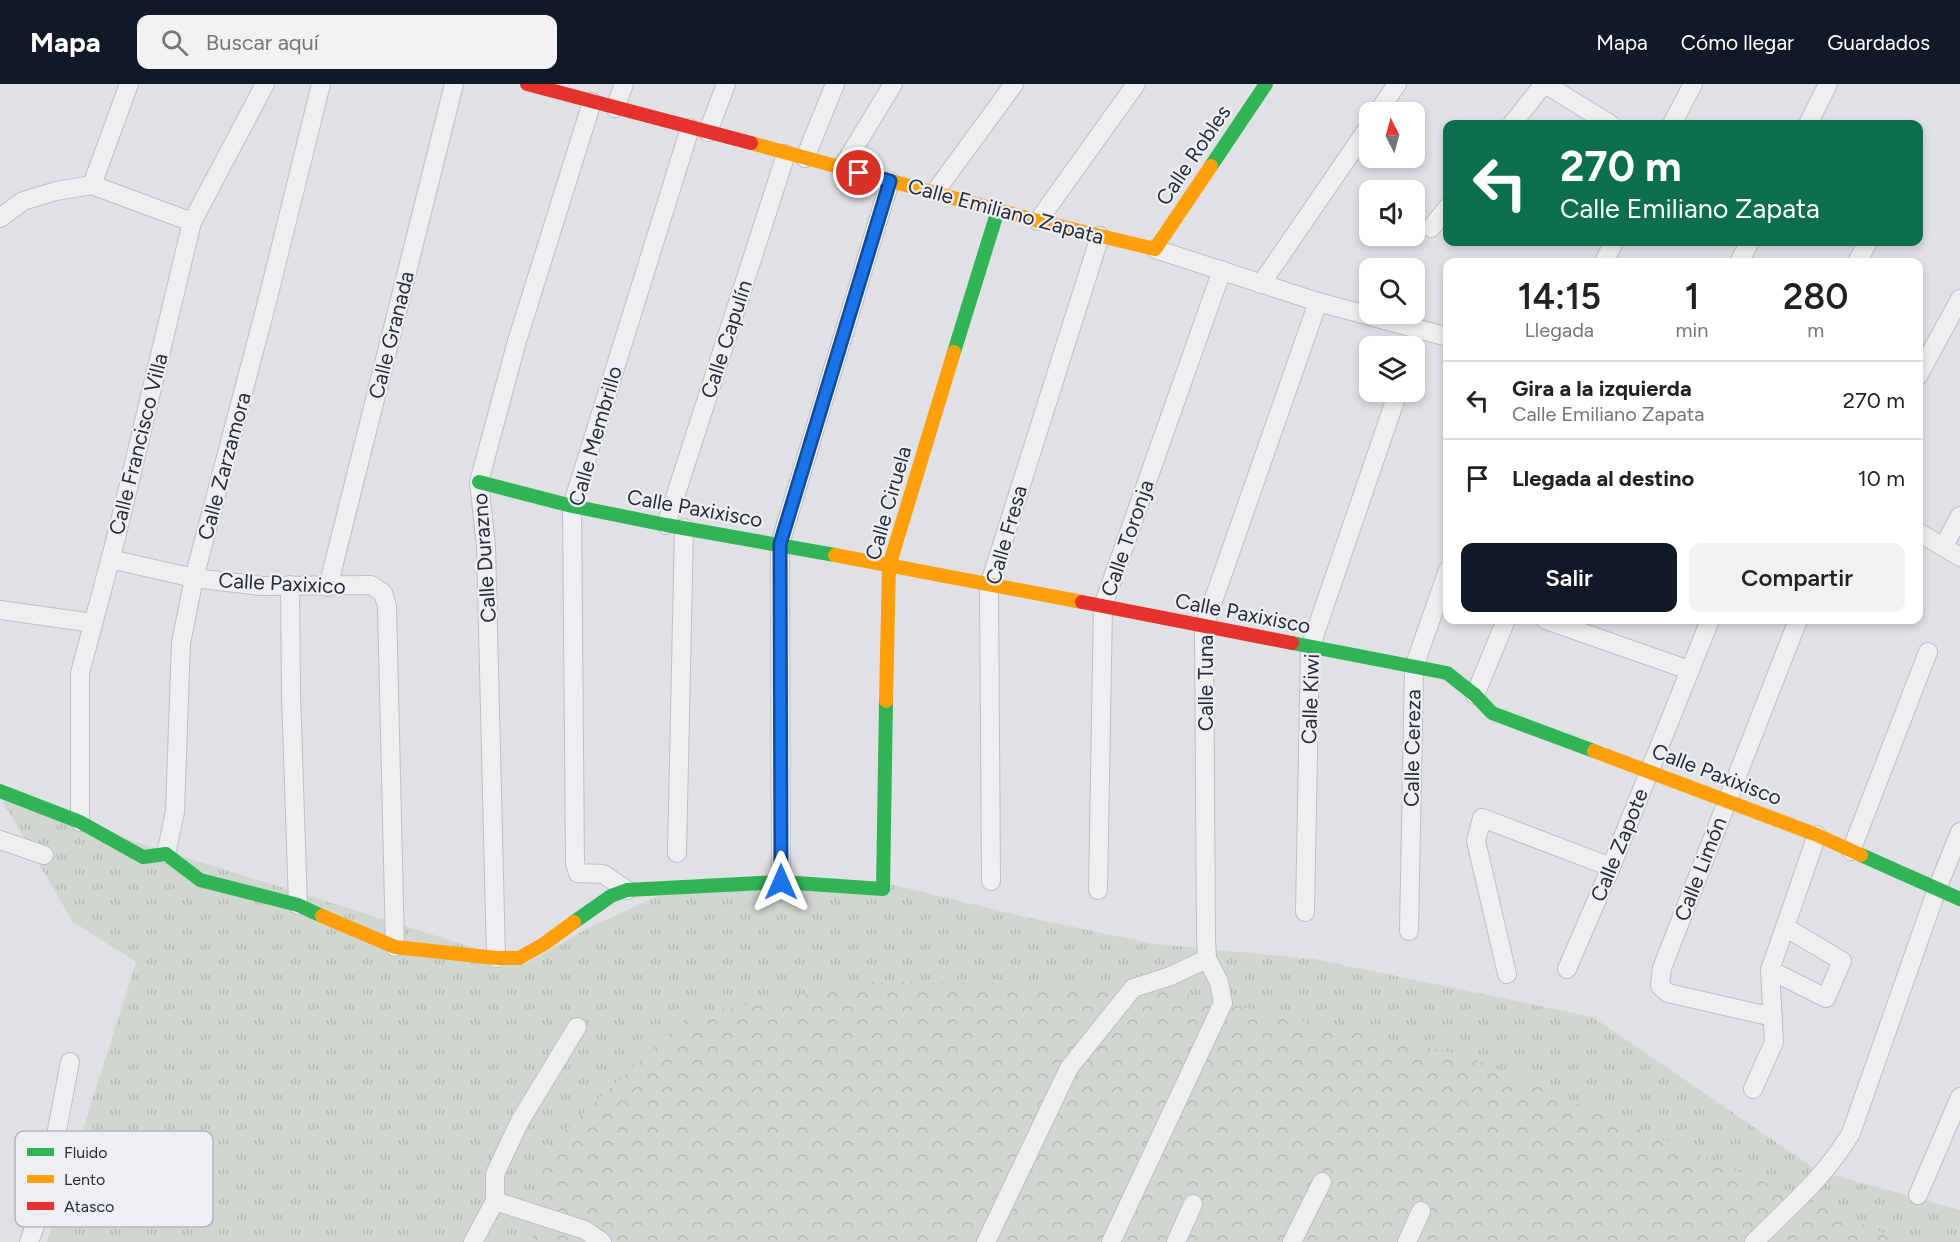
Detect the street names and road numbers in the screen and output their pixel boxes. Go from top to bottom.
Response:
street label: Calle Robles [1150,100,1236,210]
street label: Calle Emiliano Zapata [905,173,1107,249]
street label: Calle Granada [363,268,419,402]
street label: Calle Capulín [695,277,757,401]
street label: Calle Francisco Villa [103,350,173,538]
street label: Calle Membrillo [563,363,627,509]
street label: Calle Zarzamora [192,389,256,543]
street label: Calle Ciruela [860,443,916,563]
street label: Calle Toronja [1095,476,1159,600]
street label: Calle Fresa [980,483,1032,587]
street label: Calle Paxixisco [625,484,765,532]
street label: Calle Durazno [467,492,501,624]
street label: Calle Paxixico [218,567,346,599]
street label: Calle Paxixisco [1173,588,1313,638]
street label: Calle Tuna [1193,635,1218,731]
street label: Calle Kiwi [1296,653,1324,745]
street label: Calle Cereza [1398,689,1426,807]
street label: Calle Paxixisco [1648,738,1786,810]
street label: Calle Zapote [1585,785,1653,905]
street label: Calle Limón [1669,813,1731,925]

